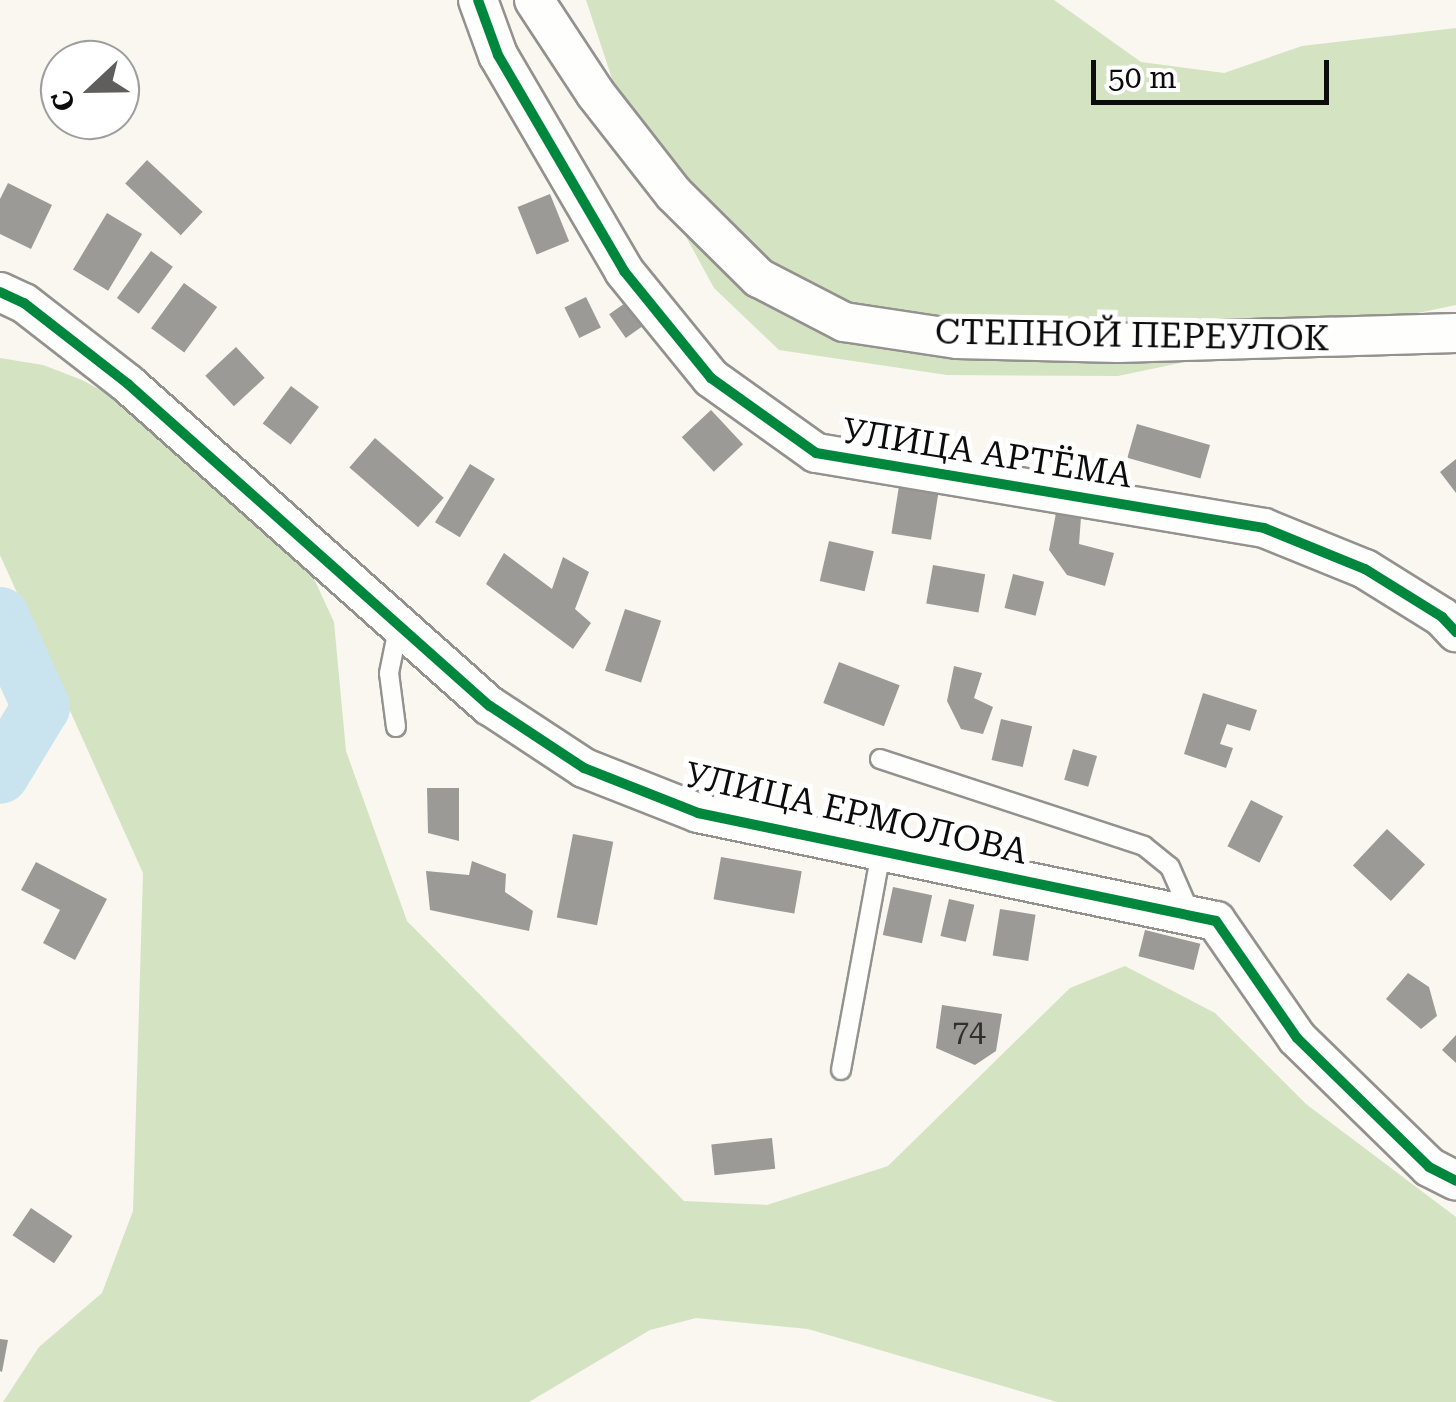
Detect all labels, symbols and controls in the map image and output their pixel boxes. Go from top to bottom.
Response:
north arrow [40,40,140,140]
scale bar [1096,40,1334,102]
text: 50 m [1108,60,1177,95]
text: С [45,85,83,116]
street label: СТЕПНОЙ ПЕРЕУЛОК [935,312,1329,360]
street label: УЛИЦА АРТЁМА [839,410,1135,498]
street label: УЛИЦА ЕРМОЛОВА [681,754,1031,874]
house number: 74 [952,1013,986,1049]

